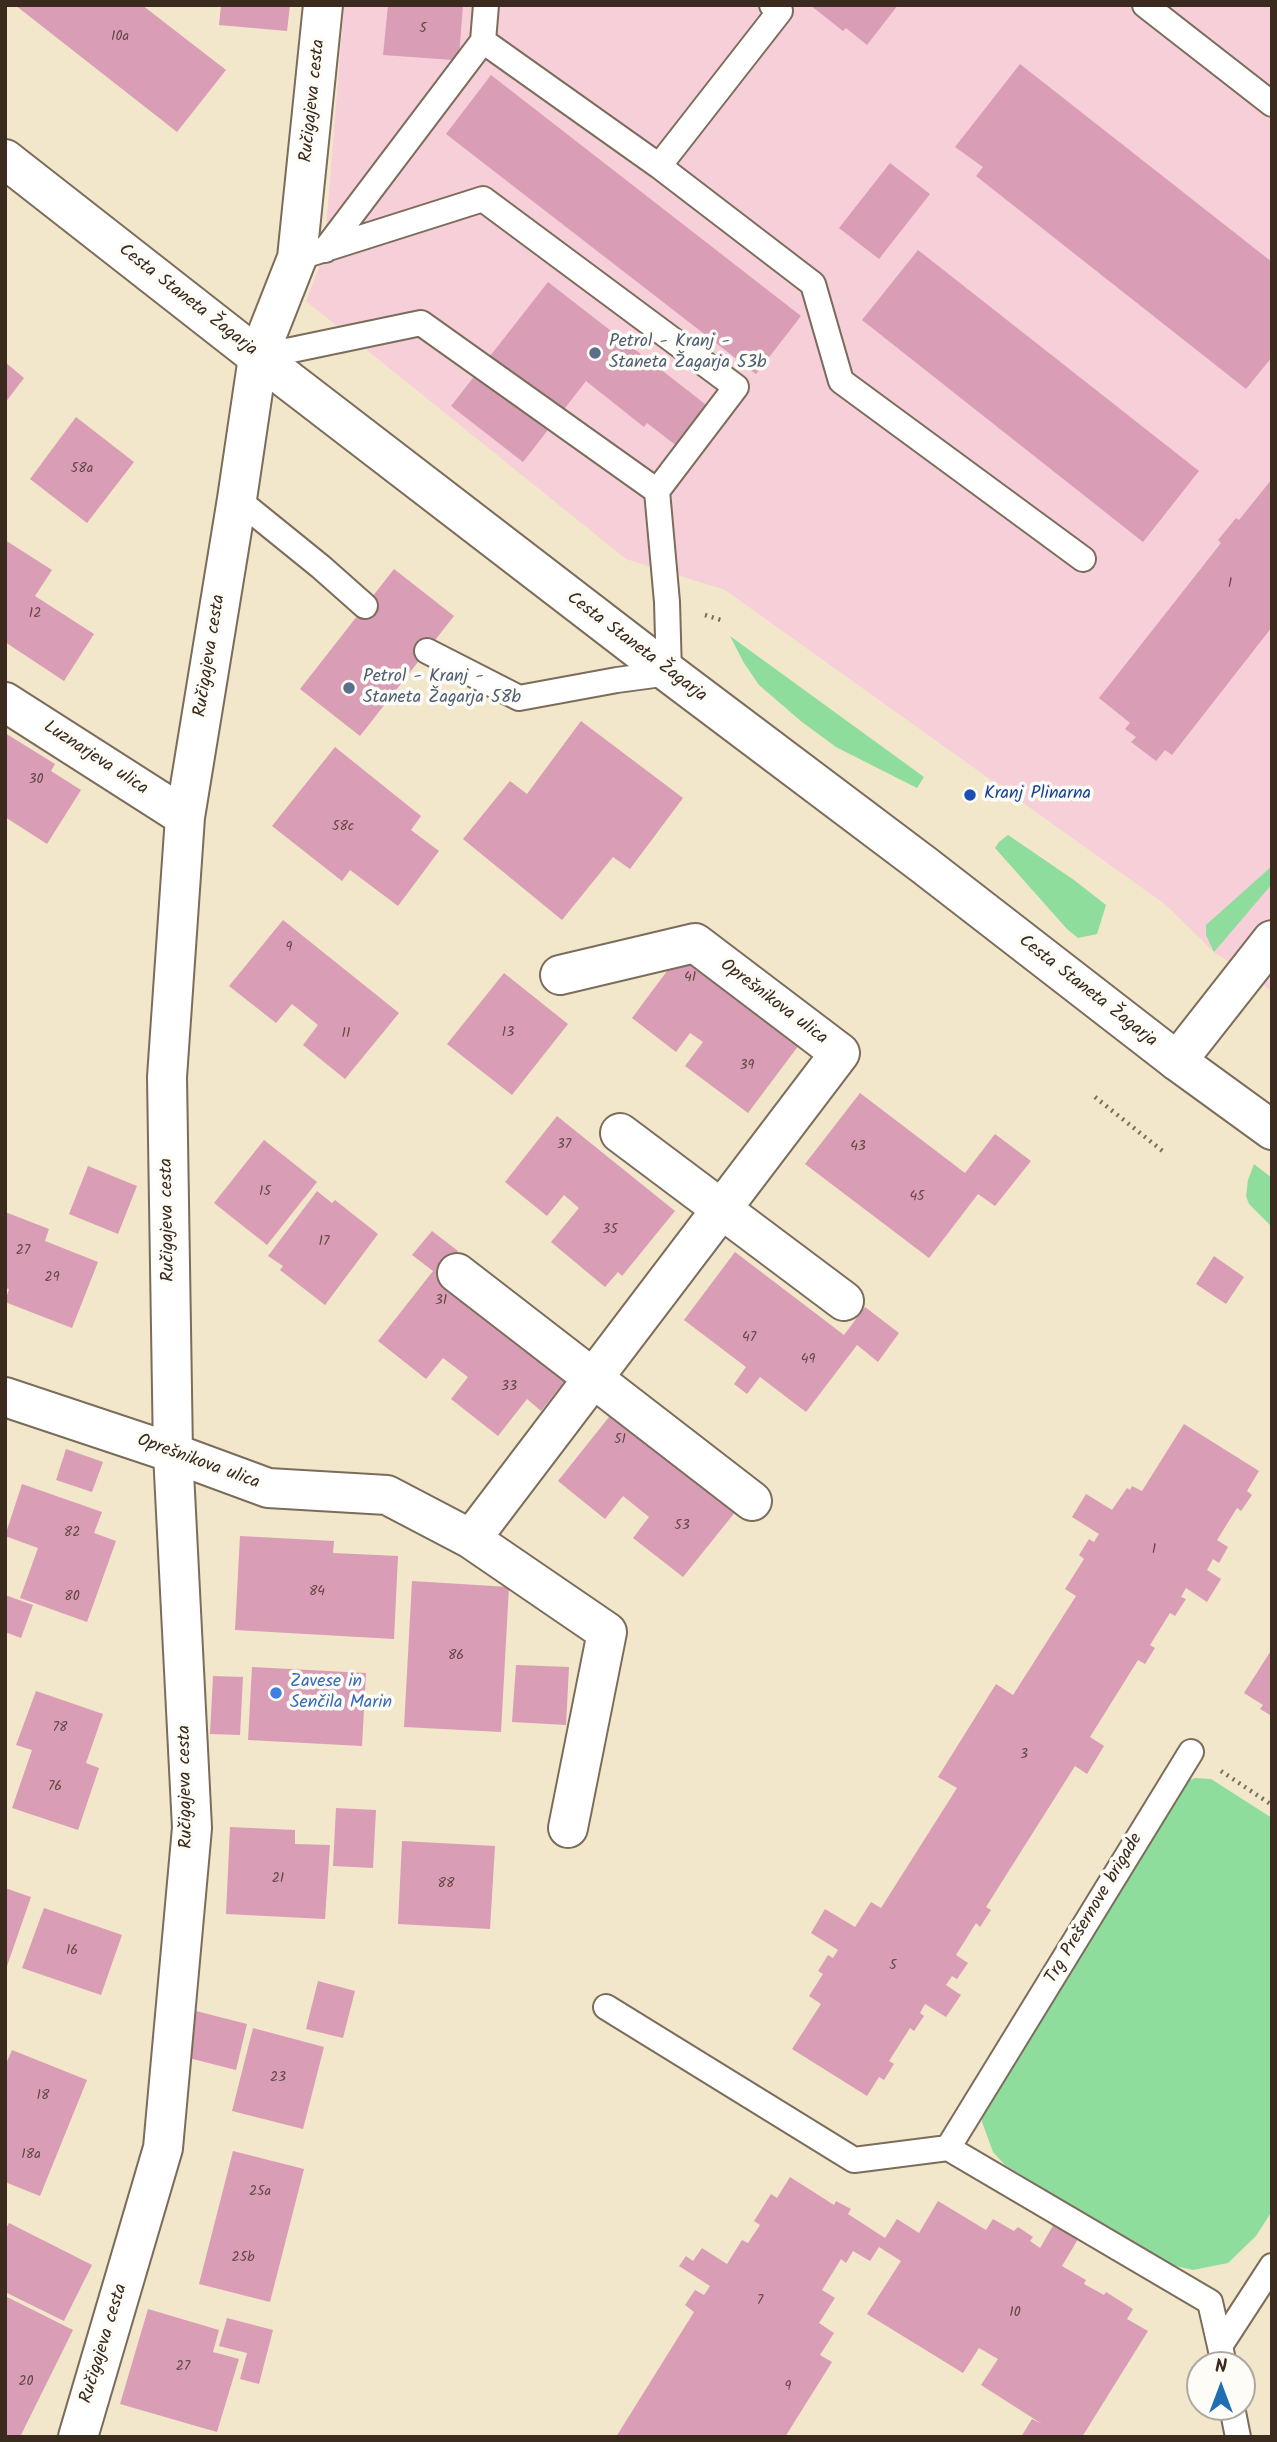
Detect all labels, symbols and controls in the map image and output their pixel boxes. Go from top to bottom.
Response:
house number: 5 [419,22,427,38]
house number: 10a [111,30,129,46]
street label: Ručigajeva cesta [297,38,331,164]
street label: Cesta Staneta Žagarja [113,240,261,362]
place label: Petrol - Kranj - Staneta Žagarja 53b [609,332,766,374]
marker: Petrol - Kranj - Staneta Žagarja 53b [587,345,603,361]
house number: 58a [71,462,93,478]
house number: 1 [1228,577,1232,593]
street label: Cesta Staneta Žagarja [562,588,710,708]
street label: Ručigajeva cesta [191,593,231,719]
house number: 12 [29,607,41,623]
place label: Petrol - Kranj - Staneta Žagarja 58b [363,667,521,710]
marker: Petrol - Kranj - Staneta Žagarja 58b [341,680,357,696]
street label: Luznarjeva ulica [39,717,151,801]
house number: 30 [29,773,43,789]
place label: Kranj Plinarna [984,784,1091,806]
marker: Kranj Plinarna [962,787,978,803]
house number: 58c [332,820,354,836]
street label: Cesta Staneta Žagarja [1013,931,1161,1053]
house number: 9 [286,941,292,957]
street label: Oprešnikova ulica [715,956,831,1050]
house number: 41 [684,971,696,987]
house number: 13 [502,1026,514,1042]
house number: 11 [342,1027,350,1043]
house number: 39 [740,1059,754,1075]
house number: 37 [557,1138,571,1154]
house number: 43 [850,1140,866,1156]
street label: Ručigajeva cesta [157,1158,181,1282]
house number: 15 [259,1185,271,1201]
house number: 45 [909,1190,925,1206]
house number: 35 [602,1223,618,1239]
house number: 17 [319,1235,329,1251]
house number: 27 [16,1244,30,1260]
house number: 29 [45,1271,59,1287]
house number: 31 [435,1294,447,1310]
house number: 47 [742,1331,756,1347]
house number: 49 [801,1353,815,1369]
house number: 33 [501,1380,517,1396]
street label: Oprešnikova ulica [134,1431,262,1495]
house number: 51 [614,1433,626,1449]
house number: 53 [674,1519,690,1535]
house number: 82 [64,1526,80,1542]
house number: 1 [1152,1543,1156,1559]
house number: 84 [309,1585,325,1601]
house number: 80 [64,1590,80,1606]
house number: 86 [448,1649,464,1665]
place label: Zavese in Senčila Marin [290,1672,392,1714]
marker: Zavese in Senčila Marin [268,1685,284,1701]
house number: 78 [53,1721,67,1737]
street label: Ručigajeva cesta [175,1725,199,1849]
house number: 3 [1020,1748,1028,1764]
house number: 76 [48,1780,62,1796]
street label: Trg Prešernove brigade [1042,1830,1148,1988]
house number: 21 [272,1872,284,1888]
house number: 88 [438,1877,454,1893]
house number: 16 [66,1944,78,1960]
house number: 5 [889,1959,897,1975]
house number: 23 [270,2071,286,2087]
house number: 18 [37,2089,49,2105]
house number: 18a [21,2148,41,2164]
house number: 25a [249,2185,271,2201]
house number: 25b [231,2251,255,2267]
street label: Ručigajeva cesta [77,2282,133,2406]
house number: 7 [757,2294,763,2310]
house number: 10 [1009,2306,1021,2322]
north arrow [1186,2351,1256,2421]
text: N [1215,2352,1227,2382]
house number: 27 [176,2360,190,2376]
house number: 20 [18,2375,34,2391]
house number: 9 [785,2380,791,2396]

